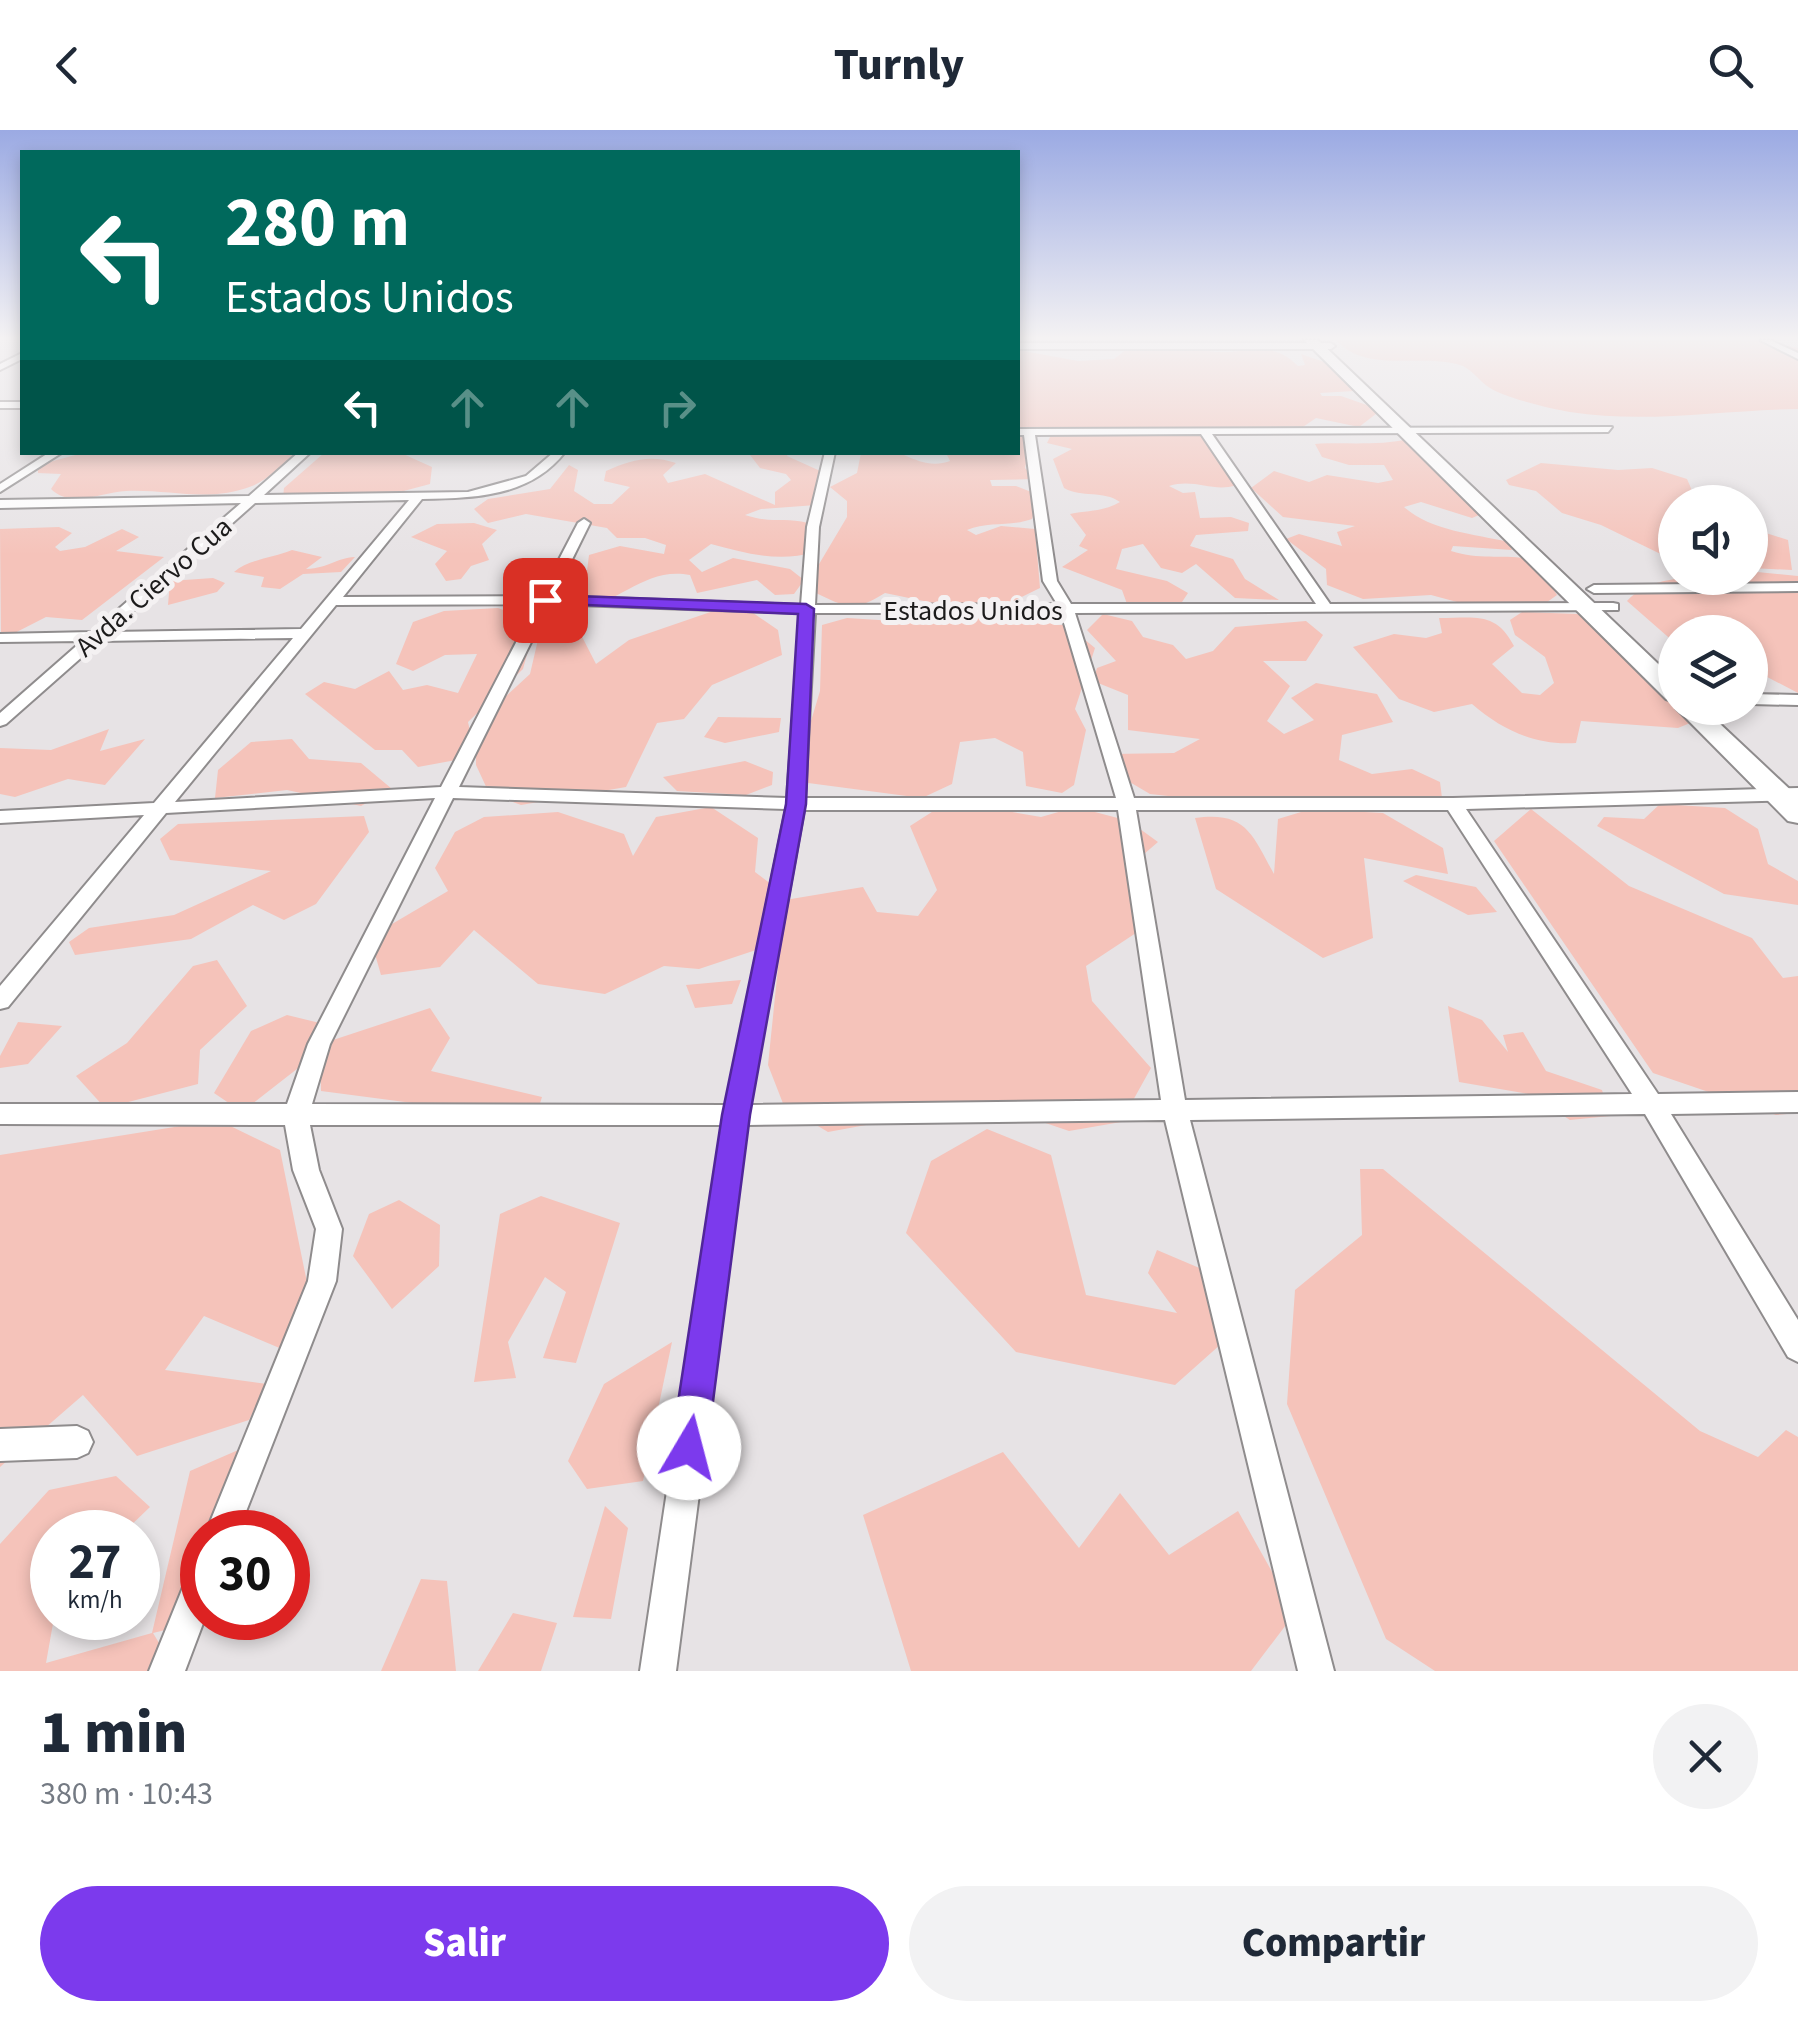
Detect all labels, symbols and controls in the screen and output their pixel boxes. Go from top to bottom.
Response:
text: Turnly [834,33,964,97]
icon: back [40,38,95,93]
icon: search [1703,38,1758,93]
text: 280 m [225,173,410,273]
icon: left [60,190,190,320]
text: Estados Unidos [225,266,514,330]
icon: left [335,380,390,435]
icon: ahead [440,380,495,435]
icon: ahead [545,380,600,435]
icon: right [650,380,705,435]
map controls [1658,485,1768,725]
button: sound [1658,485,1768,595]
street label: Avda. Ciervo Cua [67,507,241,666]
pin [503,558,588,643]
icon: arrive [518,573,573,628]
street label: Estados Unidos [883,591,1063,631]
button: layers [1658,615,1768,725]
position arrow [637,1396,741,1500]
speed limit sign: 30 [180,1510,310,1640]
text: 27 [69,1527,121,1598]
text: km/h [67,1582,123,1618]
text: 1 min [40,1691,187,1776]
button: close [1653,1704,1758,1809]
text: 380 m · 10:43 [40,1771,213,1817]
button: Salir [40,1886,889,2001]
button: Compartir [909,1886,1758,2001]

